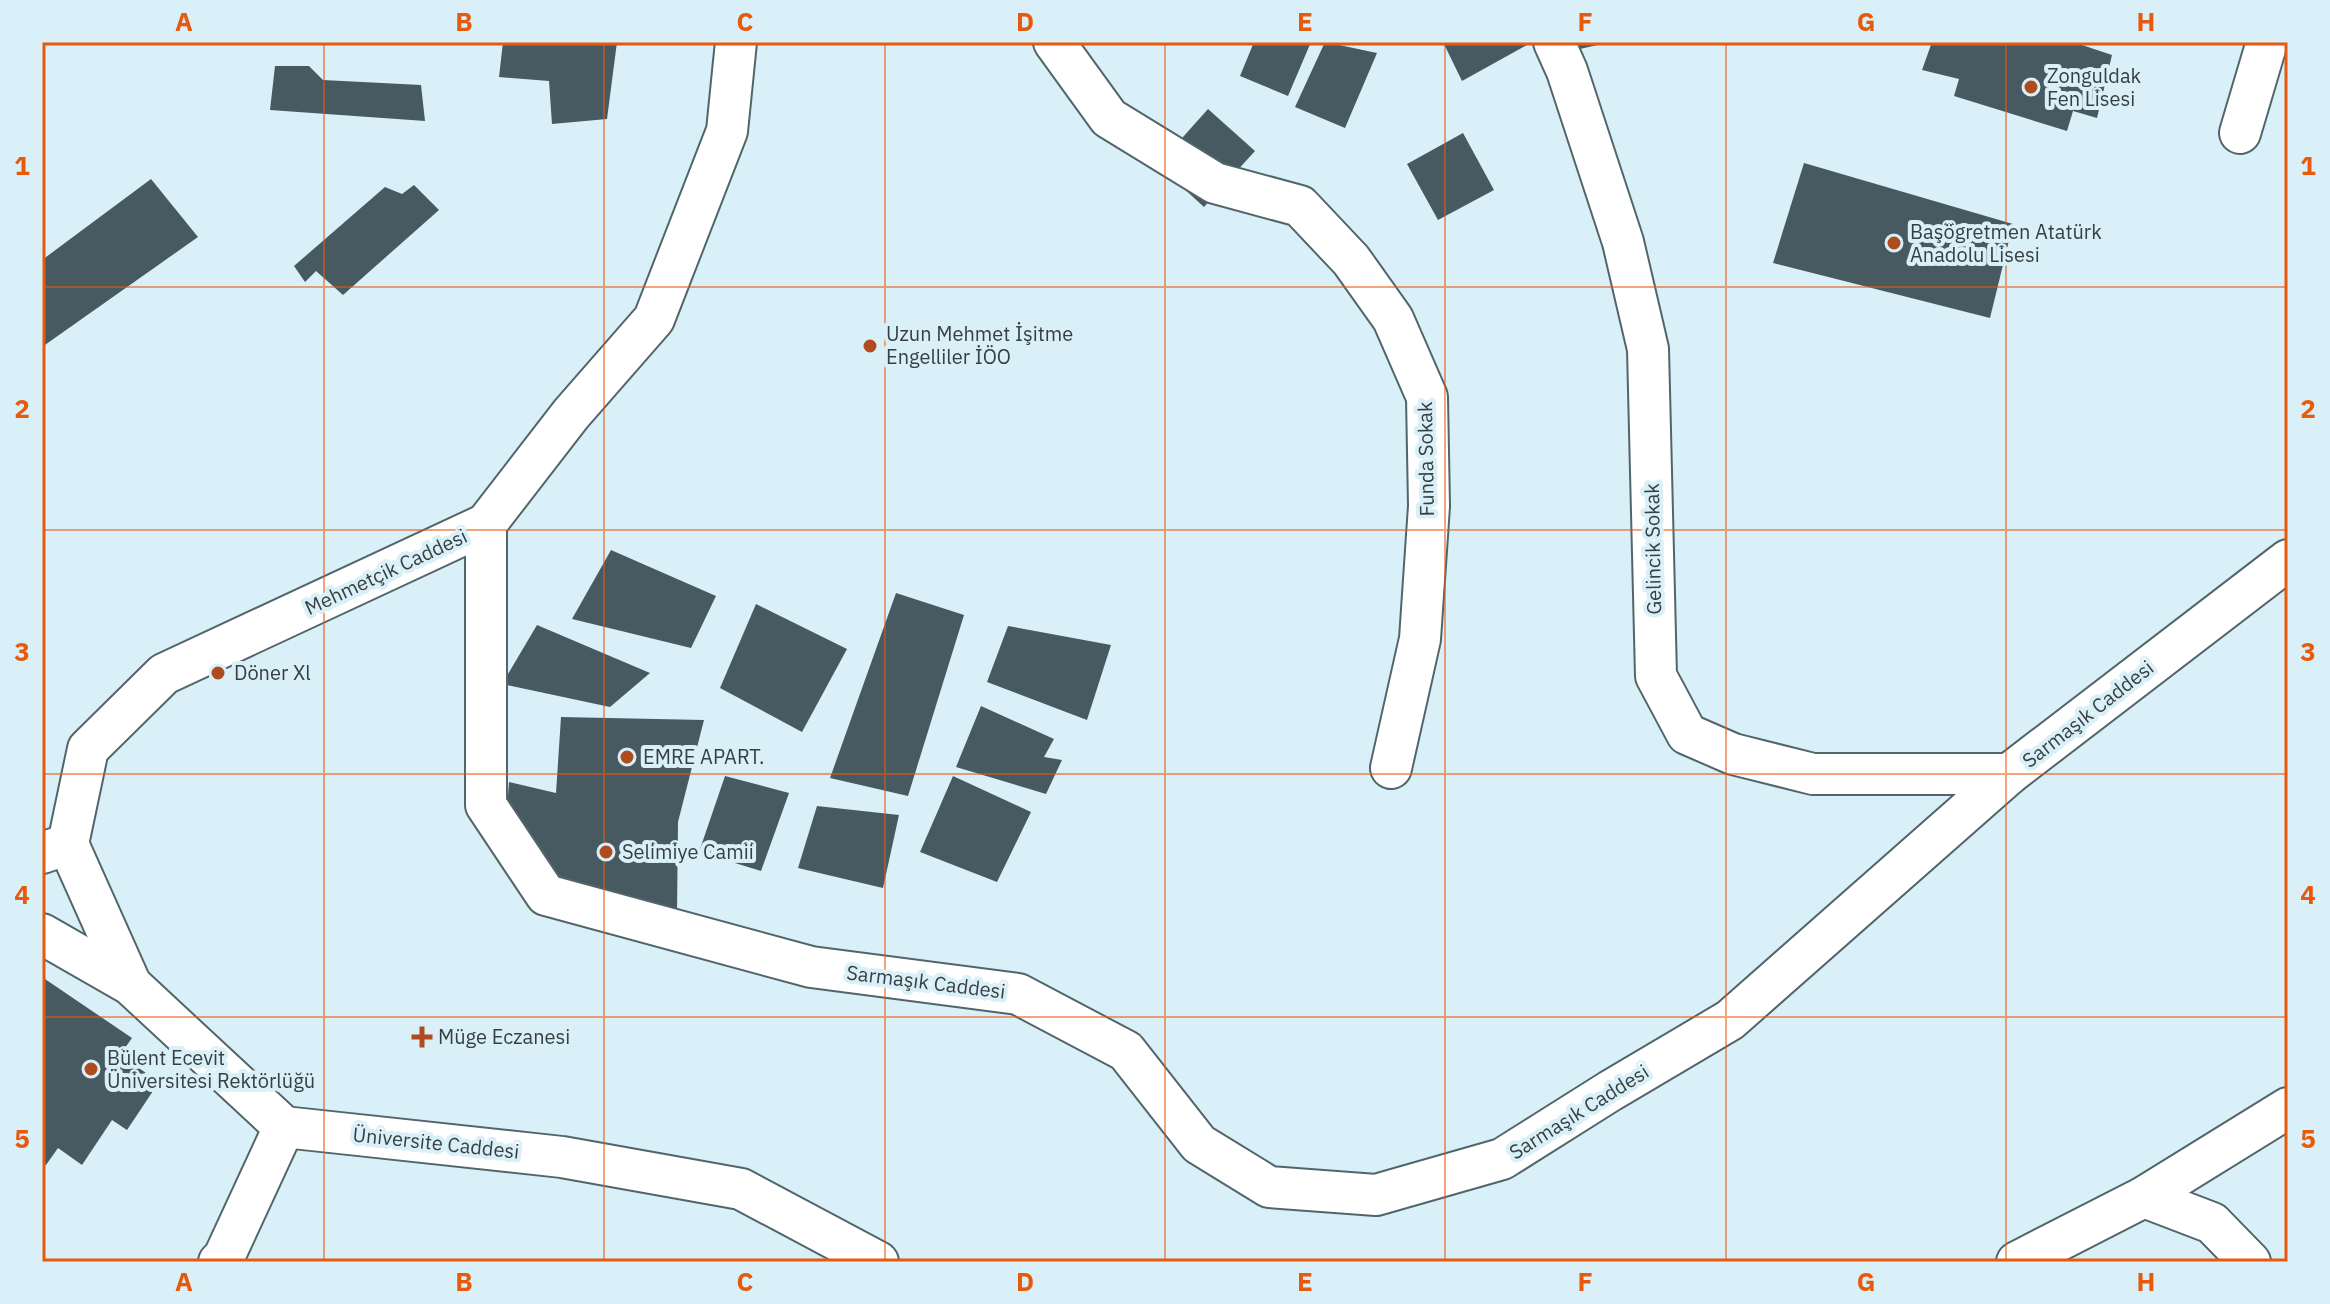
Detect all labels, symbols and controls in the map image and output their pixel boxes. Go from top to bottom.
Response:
text: A [175,4,193,38]
text: B [455,4,473,38]
text: C [737,4,754,38]
text: D [1016,4,1034,38]
text: E [1297,4,1313,38]
text: F [1577,4,1593,38]
text: G [1857,4,1875,38]
text: H [2137,4,2155,38]
place label: Zonguldak Fen Lisesi [2047,62,2142,112]
marker: Zonguldak Fen Lisesi [2022,78,2040,96]
text: 1 [14,148,30,182]
text: 1 [2300,148,2316,182]
place label: Başögretmen Atatürk Anadolu Lisesi [1910,218,2102,268]
marker: Başögretmen Atatürk Anadolu Lisesi [1885,234,1903,252]
place label: Uzun Mehmet İşitme Engelliler İÖO [886,320,1073,370]
marker: Uzun Mehmet İşitme Engelliler İÖO [861,337,879,355]
text: 2 [14,391,30,425]
text: 2 [2300,391,2316,425]
street label: Funda Sokak [1411,401,1440,517]
street label: Gelincik Sokak [1638,483,1667,615]
street label: Mehmetçik Caddesi [300,522,471,621]
text: 3 [14,634,30,668]
text: 3 [2300,634,2316,668]
street label: Sarmaşık Caddesi [2016,654,2159,773]
place label: Döner Xl [234,659,311,686]
marker: Döner Xl [209,664,227,682]
place label: EMRE APART. [643,743,765,770]
marker: EMRE APART. [618,748,636,766]
place label: Selimiye Camii [622,838,754,865]
marker: Selimiye Camii [597,843,615,861]
text: 4 [14,877,30,911]
text: 4 [2300,877,2316,911]
street label: Sarmaşık Caddesi [845,958,1007,1005]
place label: Müge Eczanesi [438,1023,570,1050]
marker: Müge Eczanesi [413,1028,431,1046]
place label: Bülent Ecevit Üniversitesi Rektörlüğü [107,1044,315,1094]
street label: Sarmaşık Caddesi [1504,1058,1654,1165]
marker: Bülent Ecevit Üniversitesi Rektörlüğü [82,1060,100,1078]
street label: Üniversite Caddesi [351,1120,521,1165]
text: 5 [14,1121,30,1155]
text: 5 [2300,1121,2316,1155]
text: A [175,1264,193,1298]
text: B [455,1264,473,1298]
text: C [737,1264,754,1298]
text: D [1016,1264,1034,1298]
text: E [1297,1264,1313,1298]
text: F [1577,1264,1593,1298]
text: G [1857,1264,1875,1298]
text: H [2137,1264,2155,1298]

